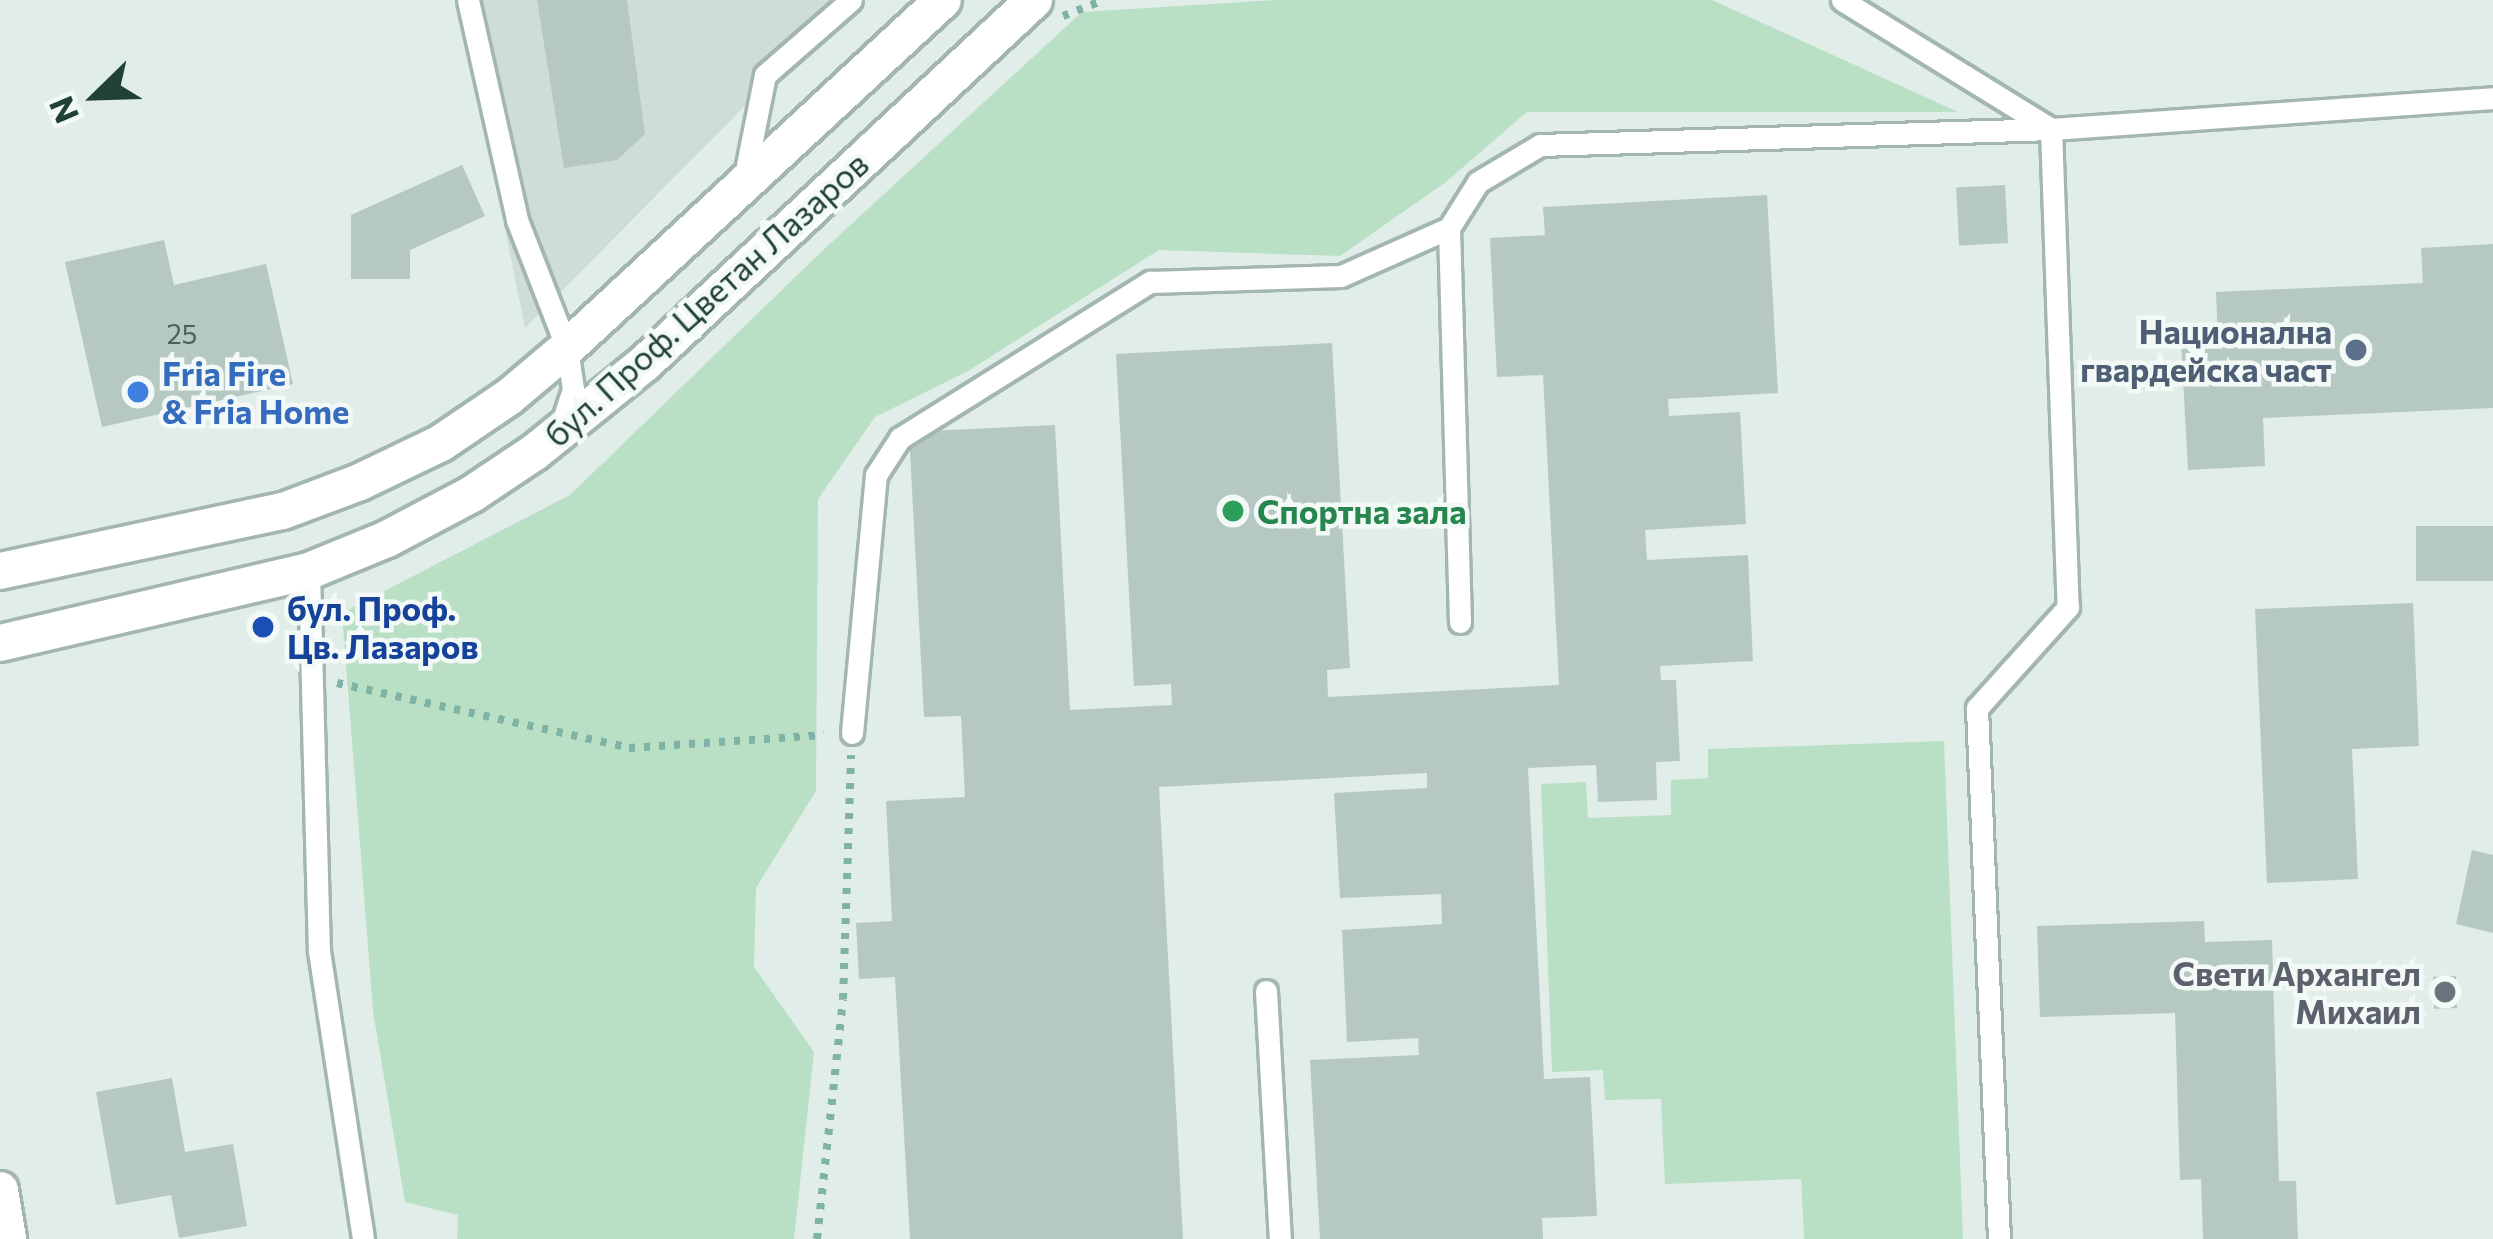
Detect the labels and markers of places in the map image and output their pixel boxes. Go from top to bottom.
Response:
place label: Национална гвардейска част [2080,311,2332,389]
marker: Национална гвардейска част [2343,337,2369,363]
place label: Fria Fire & Fria Home [162,353,349,431]
marker: Fria Fire & Fria Home [125,379,151,405]
place label: Спортна зала [1257,491,1466,531]
marker: Спортна зала [1220,498,1246,524]
place label: бул. Проф. Цв. Лазаров [287,588,479,666]
marker: бул. Проф. Цв. Лазаров [250,614,276,640]
place label: Свети Архангел Михаил [2173,953,2421,1031]
marker: Свети Архангел Михаил [2432,979,2458,1005]

